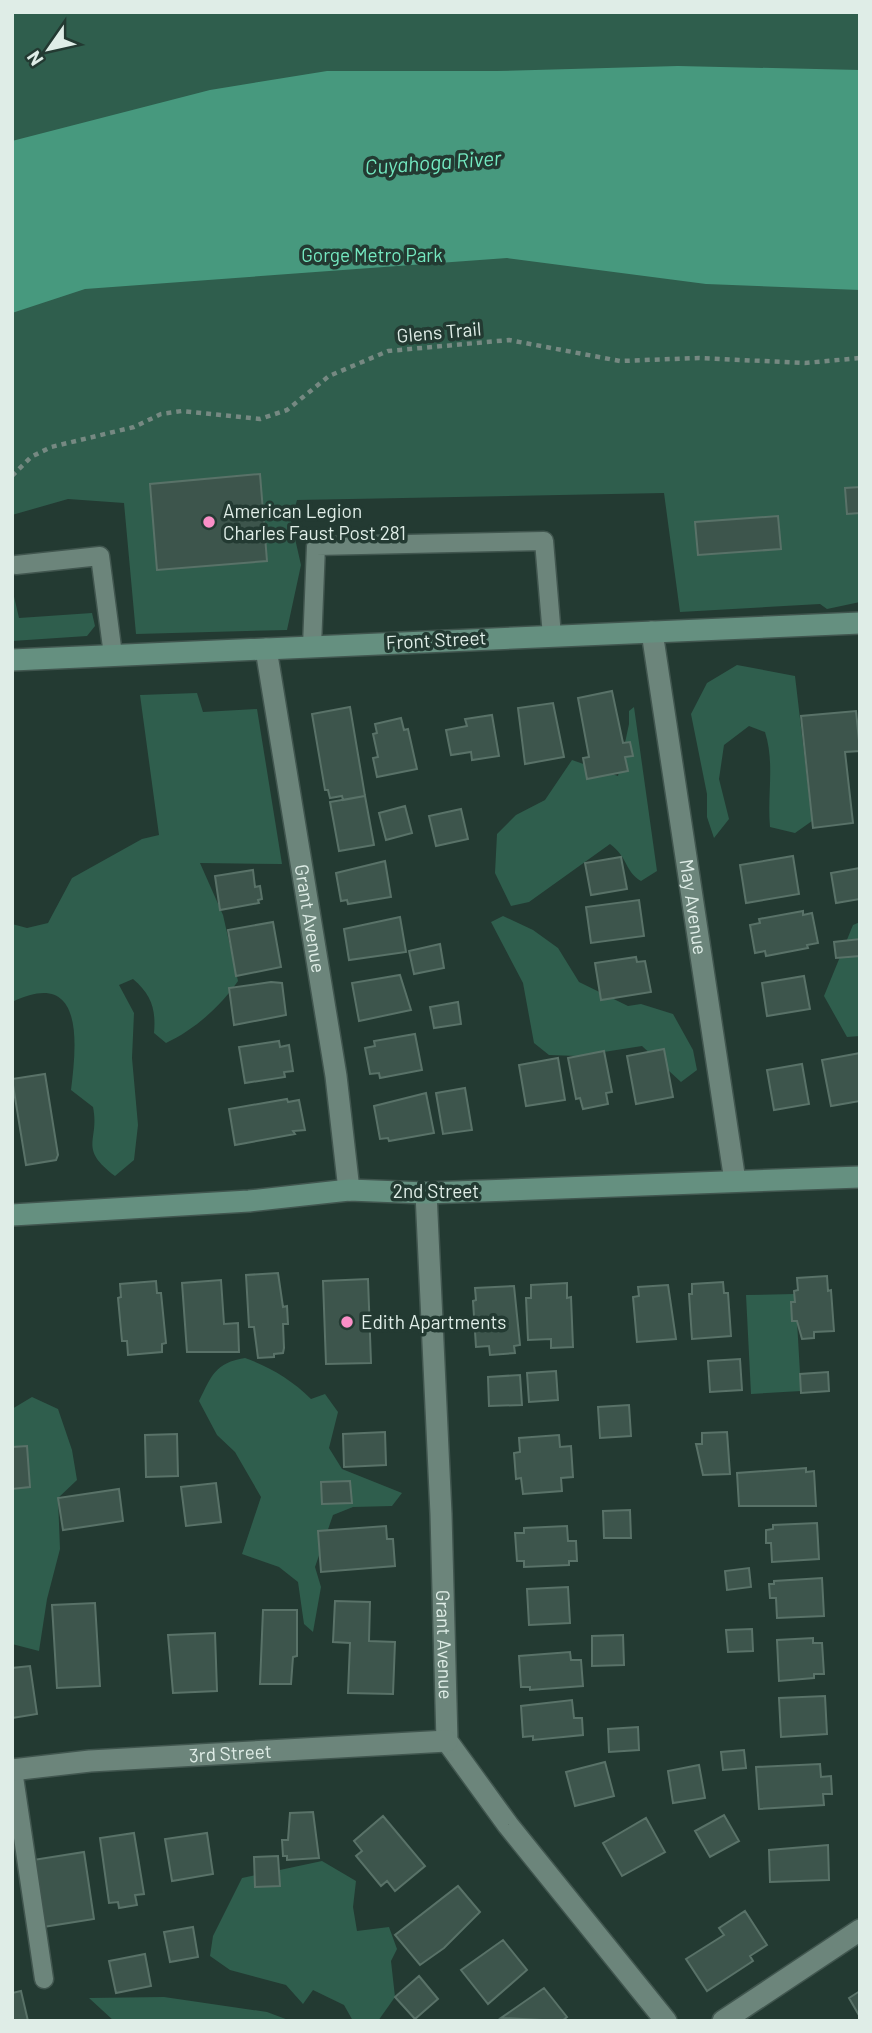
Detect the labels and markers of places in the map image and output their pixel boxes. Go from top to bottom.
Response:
place label: American Legion Charles Faust Post 281 [223,499,406,544]
marker: American Legion Charles Faust Post 281 [201,514,217,530]
place label: Edith Apartments [361,1310,507,1333]
marker: Edith Apartments [339,1314,355,1330]

